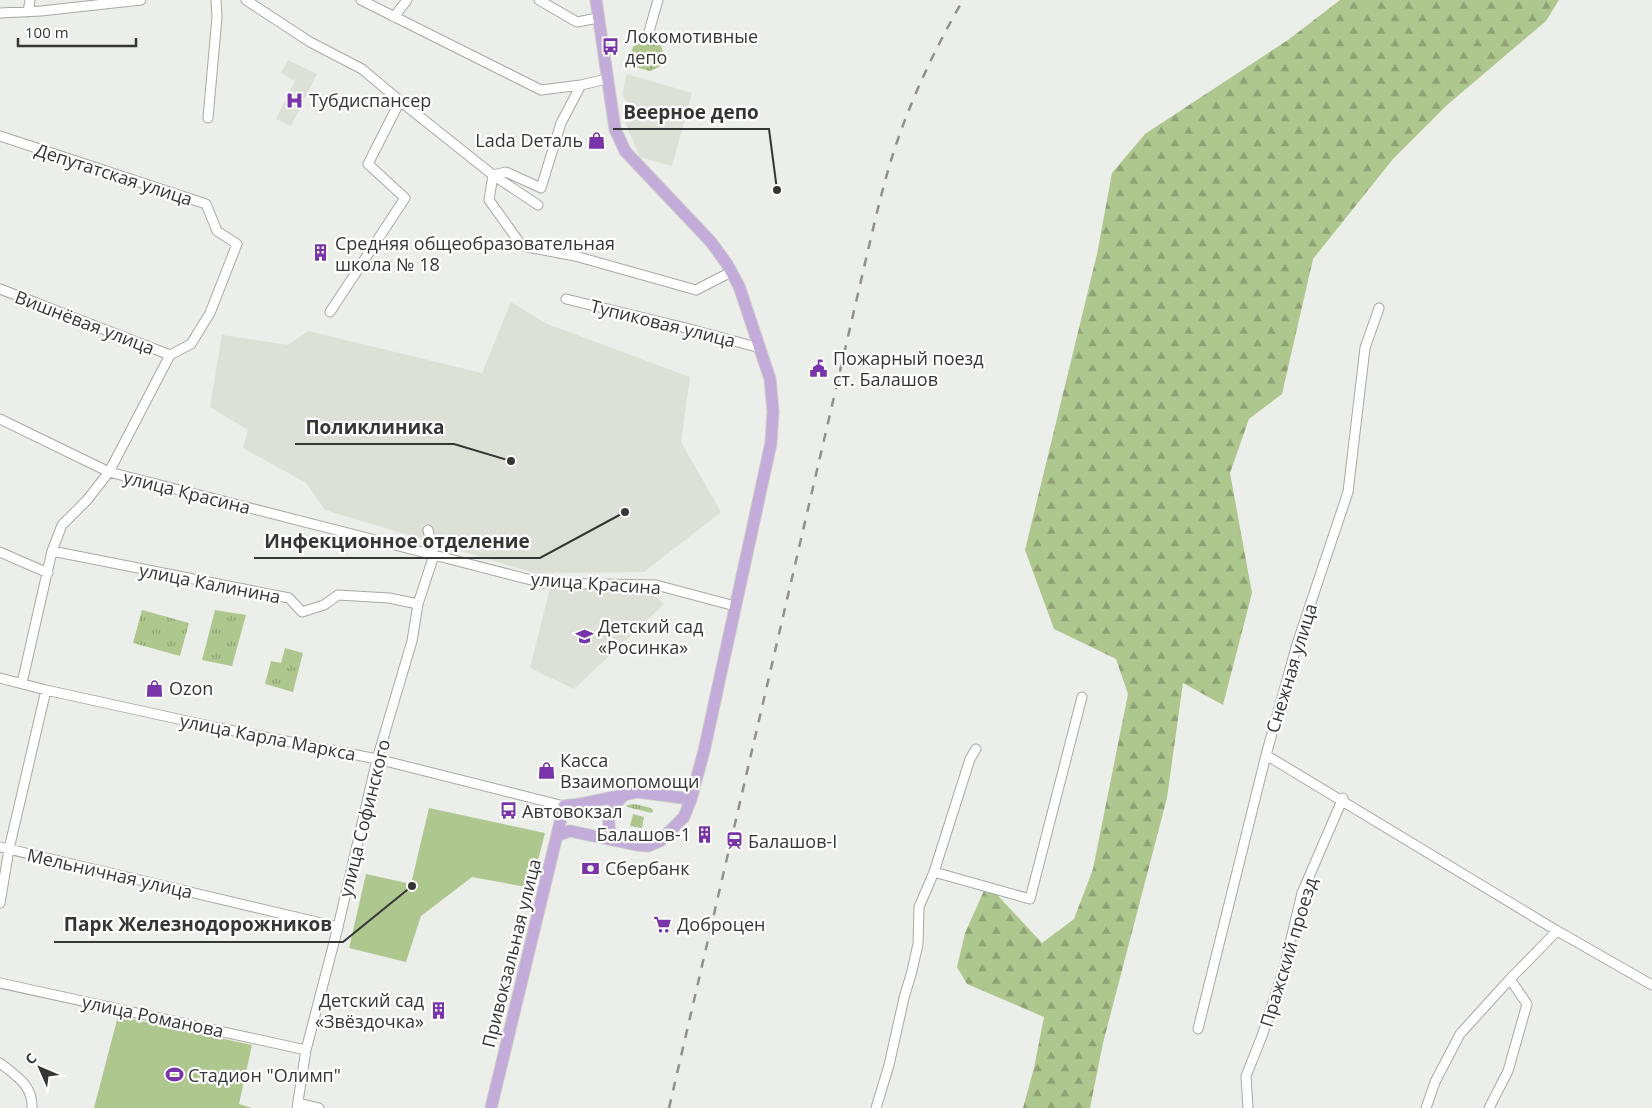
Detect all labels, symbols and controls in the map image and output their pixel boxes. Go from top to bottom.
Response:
scale bar [18,15,135,47]
text: 100 m [25,22,69,42]
place label: Локомотивные депо [625,24,758,69]
bus stop icon: Локомотивные депо [601,36,621,56]
place label: Тубдиспансер [309,88,431,112]
hospital icon: Тубдиспансер [285,90,305,110]
callout: Веерное депо [613,95,769,129]
text: Веерное депо [623,99,759,125]
place label: Lada Dеталь [475,128,583,152]
shop icon: Lada Dеталь [587,130,607,150]
street label: Депутатская улица [32,137,196,211]
place label: Средняя общеобразовательная школа № 18 [335,231,615,276]
building icon: Средняя общеобразовательная школа № 18 [311,243,331,263]
street label: Вишнёвая улица [12,284,158,360]
street label: Тупиковая улица [588,293,738,353]
place label: Пожарный поезд ст. Балашов [833,346,984,391]
public building icon: Пожарный поезд ст. Балашов [809,358,829,378]
callout: Поликлиника [295,410,454,444]
text: Поликлиника [305,414,445,440]
street label: улица Красина [121,465,253,519]
callout: Инфекционное отделение [254,524,540,558]
text: Инфекционное отделение [264,528,530,554]
street label: улица Калинина [137,558,283,608]
street label: улица Красина [530,566,662,600]
street label: Снежная улица [1260,600,1322,736]
place label: Детский сад «Росинка» [598,614,703,659]
school or university icon: Детский сад «Росинка» [574,626,594,646]
place label: Ozon [169,676,213,700]
shop icon: Ozon [145,678,165,698]
street label: улица Карла Маркса [178,708,358,766]
street label: улица Софинского [333,737,395,899]
place label: Касса Взаимопомощи [560,748,699,793]
shop icon: Касса Взаимопомощи [536,760,556,780]
place label: Автовокзал [522,799,623,823]
bus stop icon: Автовокзал [498,801,518,821]
place label: Балашов-1 [596,822,691,846]
building icon: Балашов-1 [695,824,715,844]
place label: Балашов-I [748,829,837,853]
station icon: Балашов-I [724,831,744,851]
street label: Мельничная улица [25,842,195,904]
street label: Привокзальная улица [476,856,546,1050]
place label: Сбербанк [605,856,690,880]
bank icon: Сбербанк [581,858,601,878]
street label: Пражский проезд [1254,874,1322,1030]
callout: Парк Железнодорожников [54,908,343,942]
text: Парк Железнодорожников [64,911,332,937]
place label: Доброцен [677,912,765,936]
supermarket icon: Доброцен [653,914,673,934]
place label: Детский сад «Звёздочка» [315,988,424,1033]
street label: улица Романова [80,989,226,1043]
building icon: Детский сад «Звёздочка» [428,1000,448,1020]
north arrow [15,1043,65,1093]
text: С [21,1049,40,1068]
place label: Стадион "Олимп" [188,1063,341,1087]
sports icon: Стадион "Олимп" [164,1065,184,1085]

